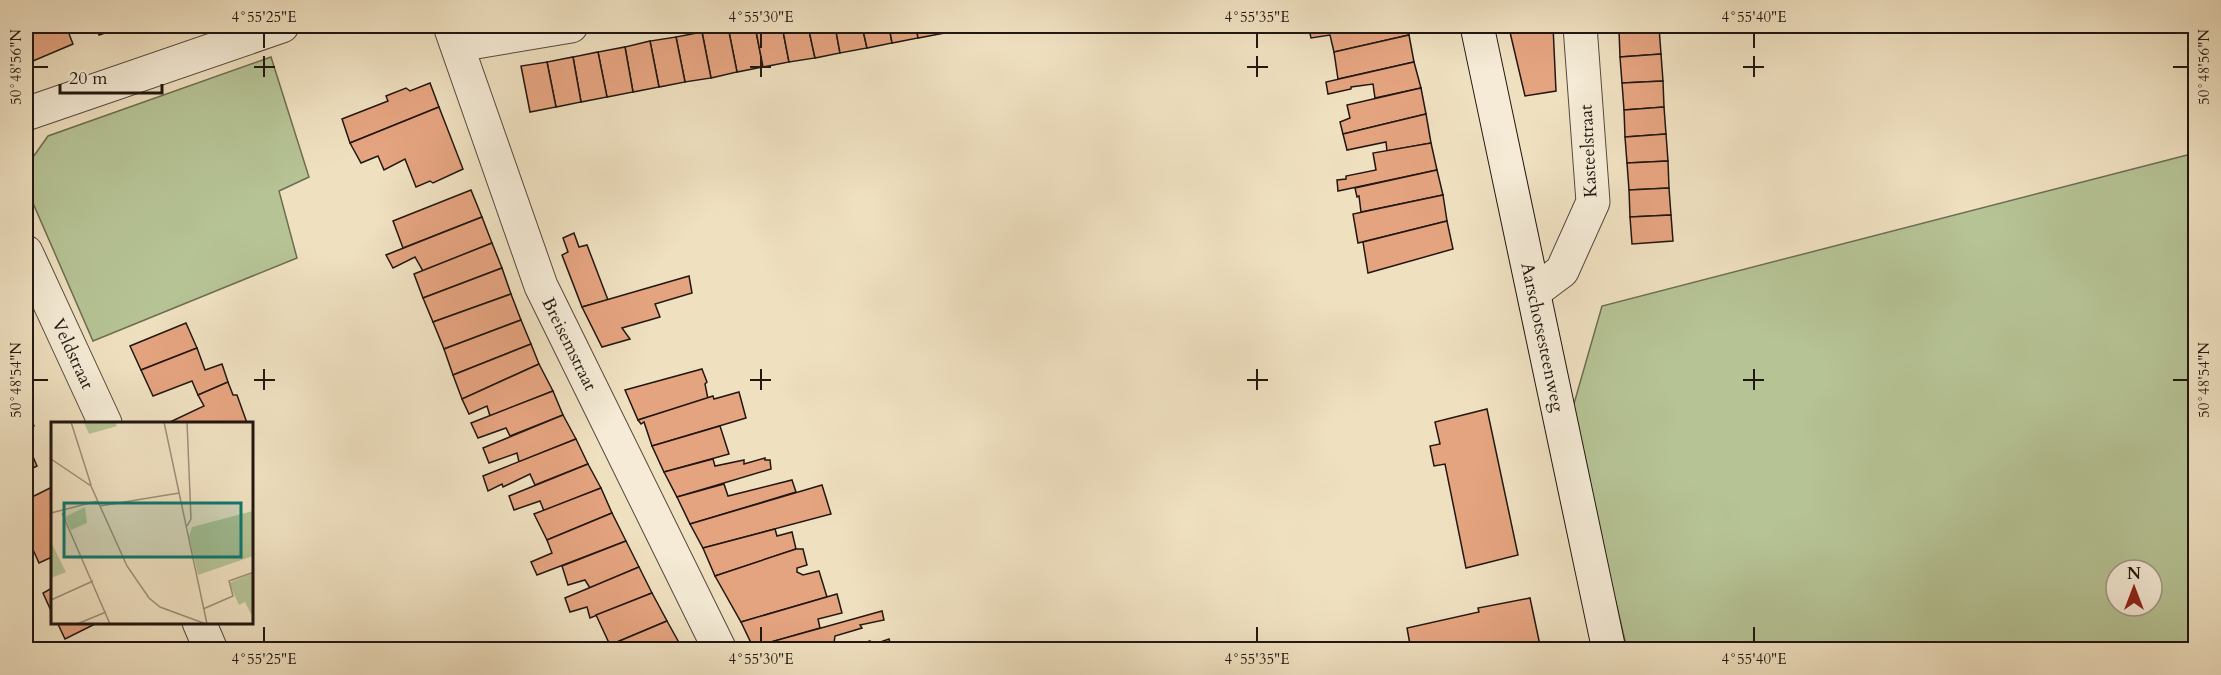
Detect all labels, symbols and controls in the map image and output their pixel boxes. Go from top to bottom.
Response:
text: 4°55'25"E [232,7,296,27]
text: 4°55'30"E [729,7,793,27]
text: 4°55'35"E [1225,7,1289,27]
text: 4°55'40"E [1722,7,1786,27]
text: 50°48'56"N [6,29,26,105]
text: 50°48'56"N [2194,29,2214,105]
scale bar [60,57,162,95]
text: 20 m [69,66,108,91]
street label: Kasteelstraat [1574,103,1603,198]
street label: Aarschotsesteenweg [1514,260,1570,415]
street label: Breisemstraat [536,293,603,395]
street label: Veldstraat [45,315,100,394]
text: 50°48'54"N [6,342,26,418]
text: 50°48'54"N [2194,342,2214,418]
inset map [51,422,254,624]
north arrow [2104,558,2164,618]
text: N [2127,563,2141,585]
text: 4°55'25"E [232,649,296,669]
text: 4°55'30"E [729,649,793,669]
text: 4°55'35"E [1225,649,1289,669]
text: 4°55'40"E [1722,649,1786,669]

